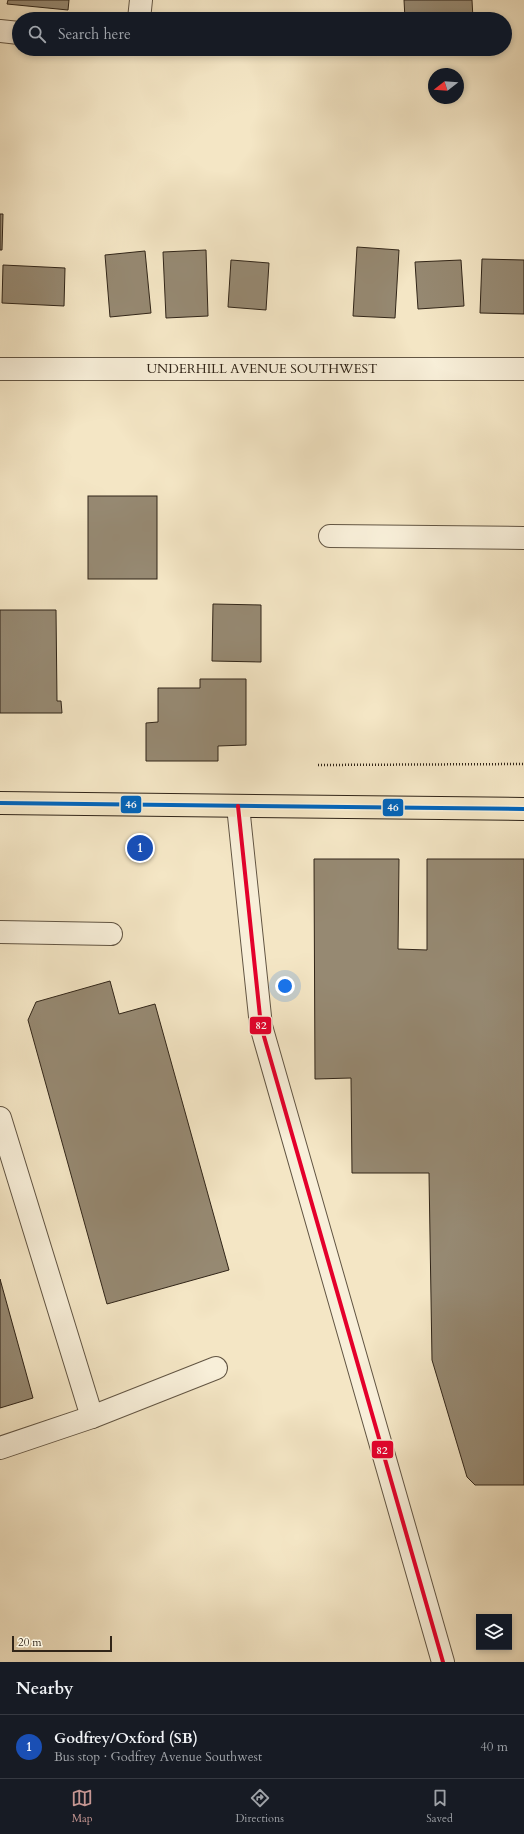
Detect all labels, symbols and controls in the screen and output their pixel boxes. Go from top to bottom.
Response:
search box [12,12,512,56]
icon: search [26,23,48,45]
text: Search here [58,24,131,44]
north arrow [428,68,464,104]
street label: UNDERHILL AVENUE SOUTHWEST [146,360,378,378]
line badge: 46 [120,795,142,814]
text: 46 [125,797,137,812]
line badge: 46 [382,798,404,817]
text: 46 [387,800,399,815]
pin: 1 [127,833,153,863]
your location [275,976,295,996]
line badge: 82 [249,1016,272,1035]
text: 82 [255,1018,267,1033]
line badge: 82 [371,1440,394,1459]
text: 82 [376,1443,388,1458]
map controls [476,1614,512,1650]
button: layers [476,1614,512,1650]
scale bar [12,1634,112,1653]
text: 20 m [18,1635,42,1650]
text: Nearby [16,1677,73,1700]
text: Godfrey/Oxford (SB) [54,1728,198,1748]
text: 1 [26,1738,32,1756]
text: 40 m [480,1738,508,1756]
text: Bus stop · Godfrey Avenue Southwest [54,1748,262,1766]
tab: Map [71,1787,93,1826]
tab: Directions [235,1787,284,1826]
tab: Saved [426,1787,453,1826]

